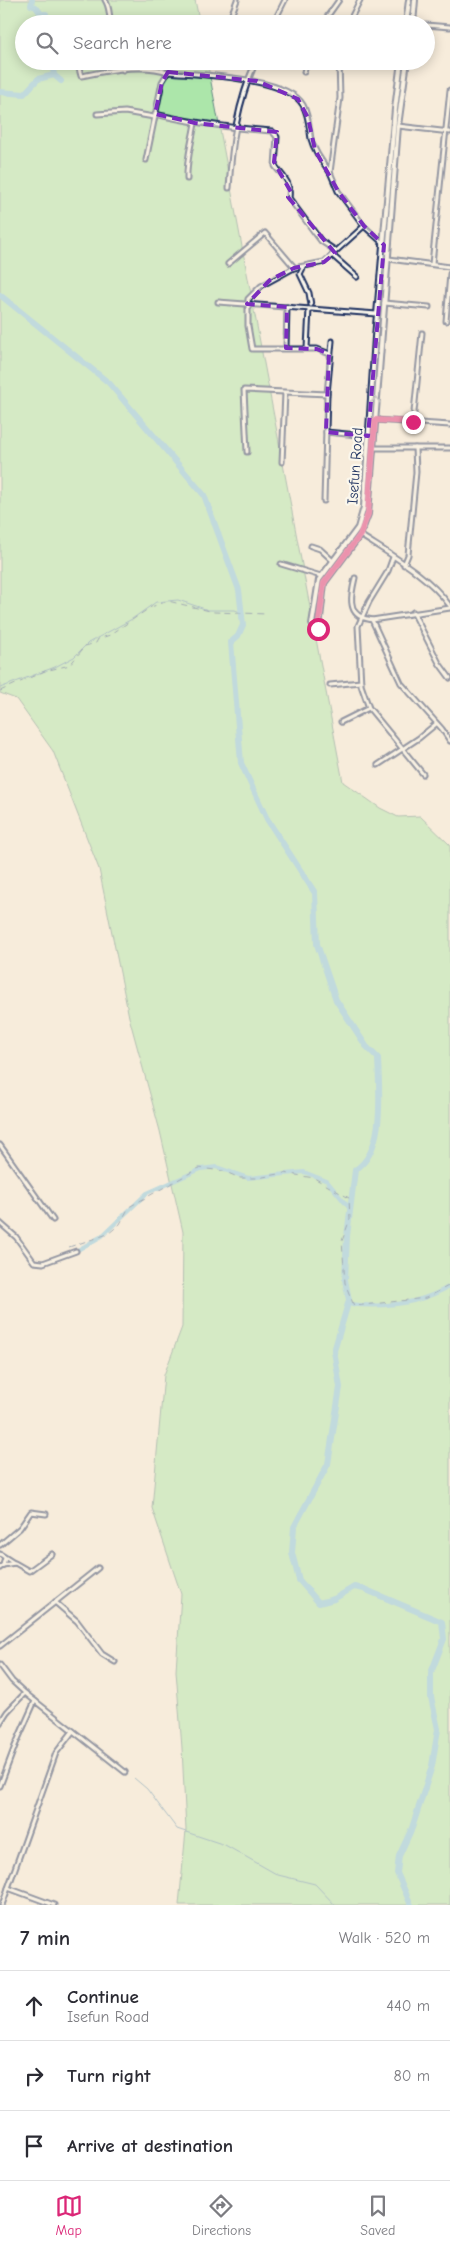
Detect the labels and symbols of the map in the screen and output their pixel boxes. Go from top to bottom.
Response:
one-way arrow [370,396,381,404]
route end [402,411,425,434]
street label: Isefun Road [343,427,367,505]
route start [307,618,330,641]

